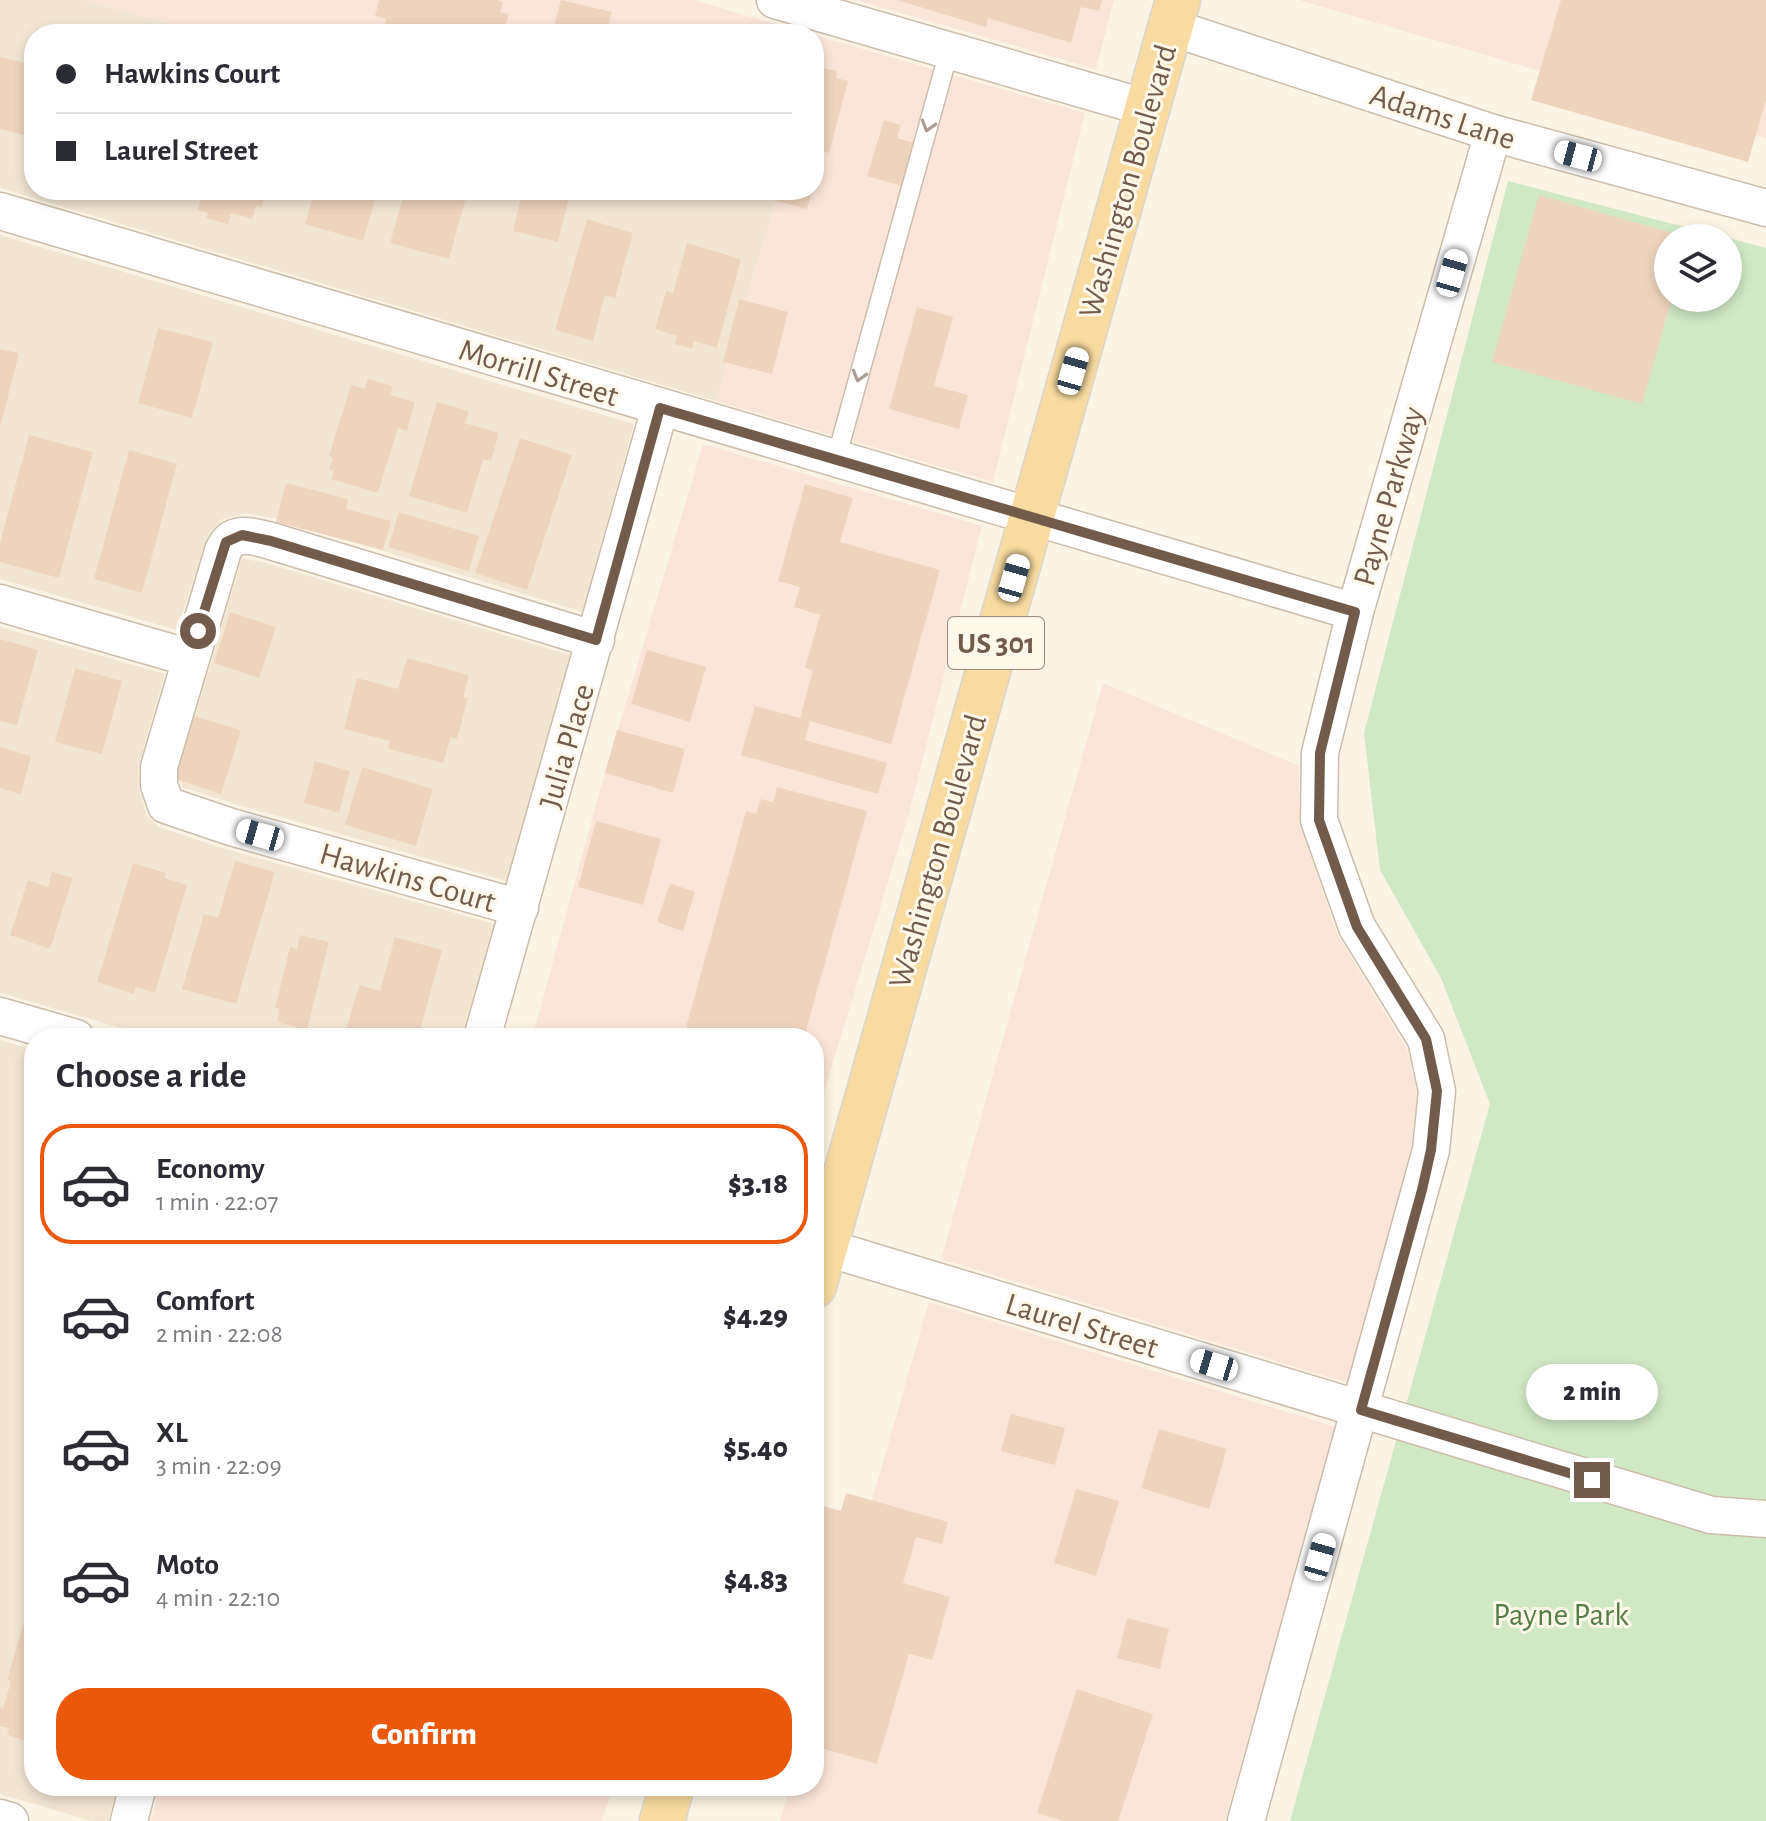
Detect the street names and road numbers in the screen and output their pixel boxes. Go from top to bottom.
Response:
street label: Washington Boulevard [1074,41,1182,322]
street label: Adams Lane [1366,78,1519,155]
street label: Morrill Street [455,334,622,412]
street label: Payne Parkway [1348,403,1430,589]
road number: US 301 [948,617,1044,669]
street label: Julia Place [534,680,600,812]
street label: Washington Boulevard [884,711,992,992]
street label: Hawkins Court [316,838,499,918]
street label: Laurel Street [1002,1288,1162,1364]

